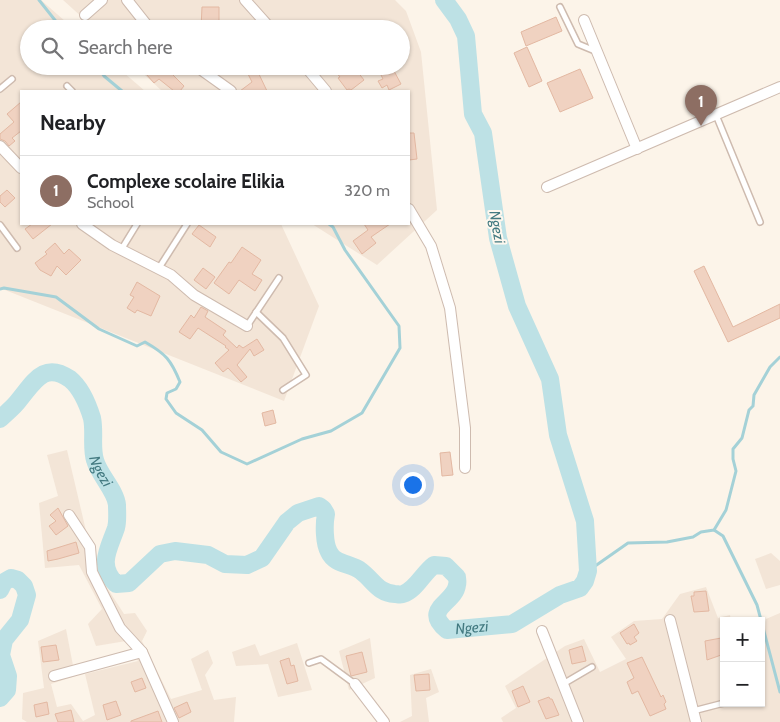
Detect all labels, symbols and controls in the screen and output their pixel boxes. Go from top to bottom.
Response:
search box [20,20,410,75]
icon: search [38,34,66,62]
text: Search here [78,36,172,59]
pin: 1 [685,85,717,126]
text: Nearby [40,110,106,135]
text: Complexe scolaire Elikia [87,170,285,193]
text: 1 [53,181,59,200]
text: 320 m [344,181,390,200]
text: School [87,193,134,212]
water label: Ngezi [485,209,509,246]
water label: Ngezi [85,454,117,491]
your location [400,472,426,498]
water label: Ngezi [455,617,490,638]
map controls [720,617,765,707]
button: + [720,617,765,662]
button: − [720,662,765,707]

